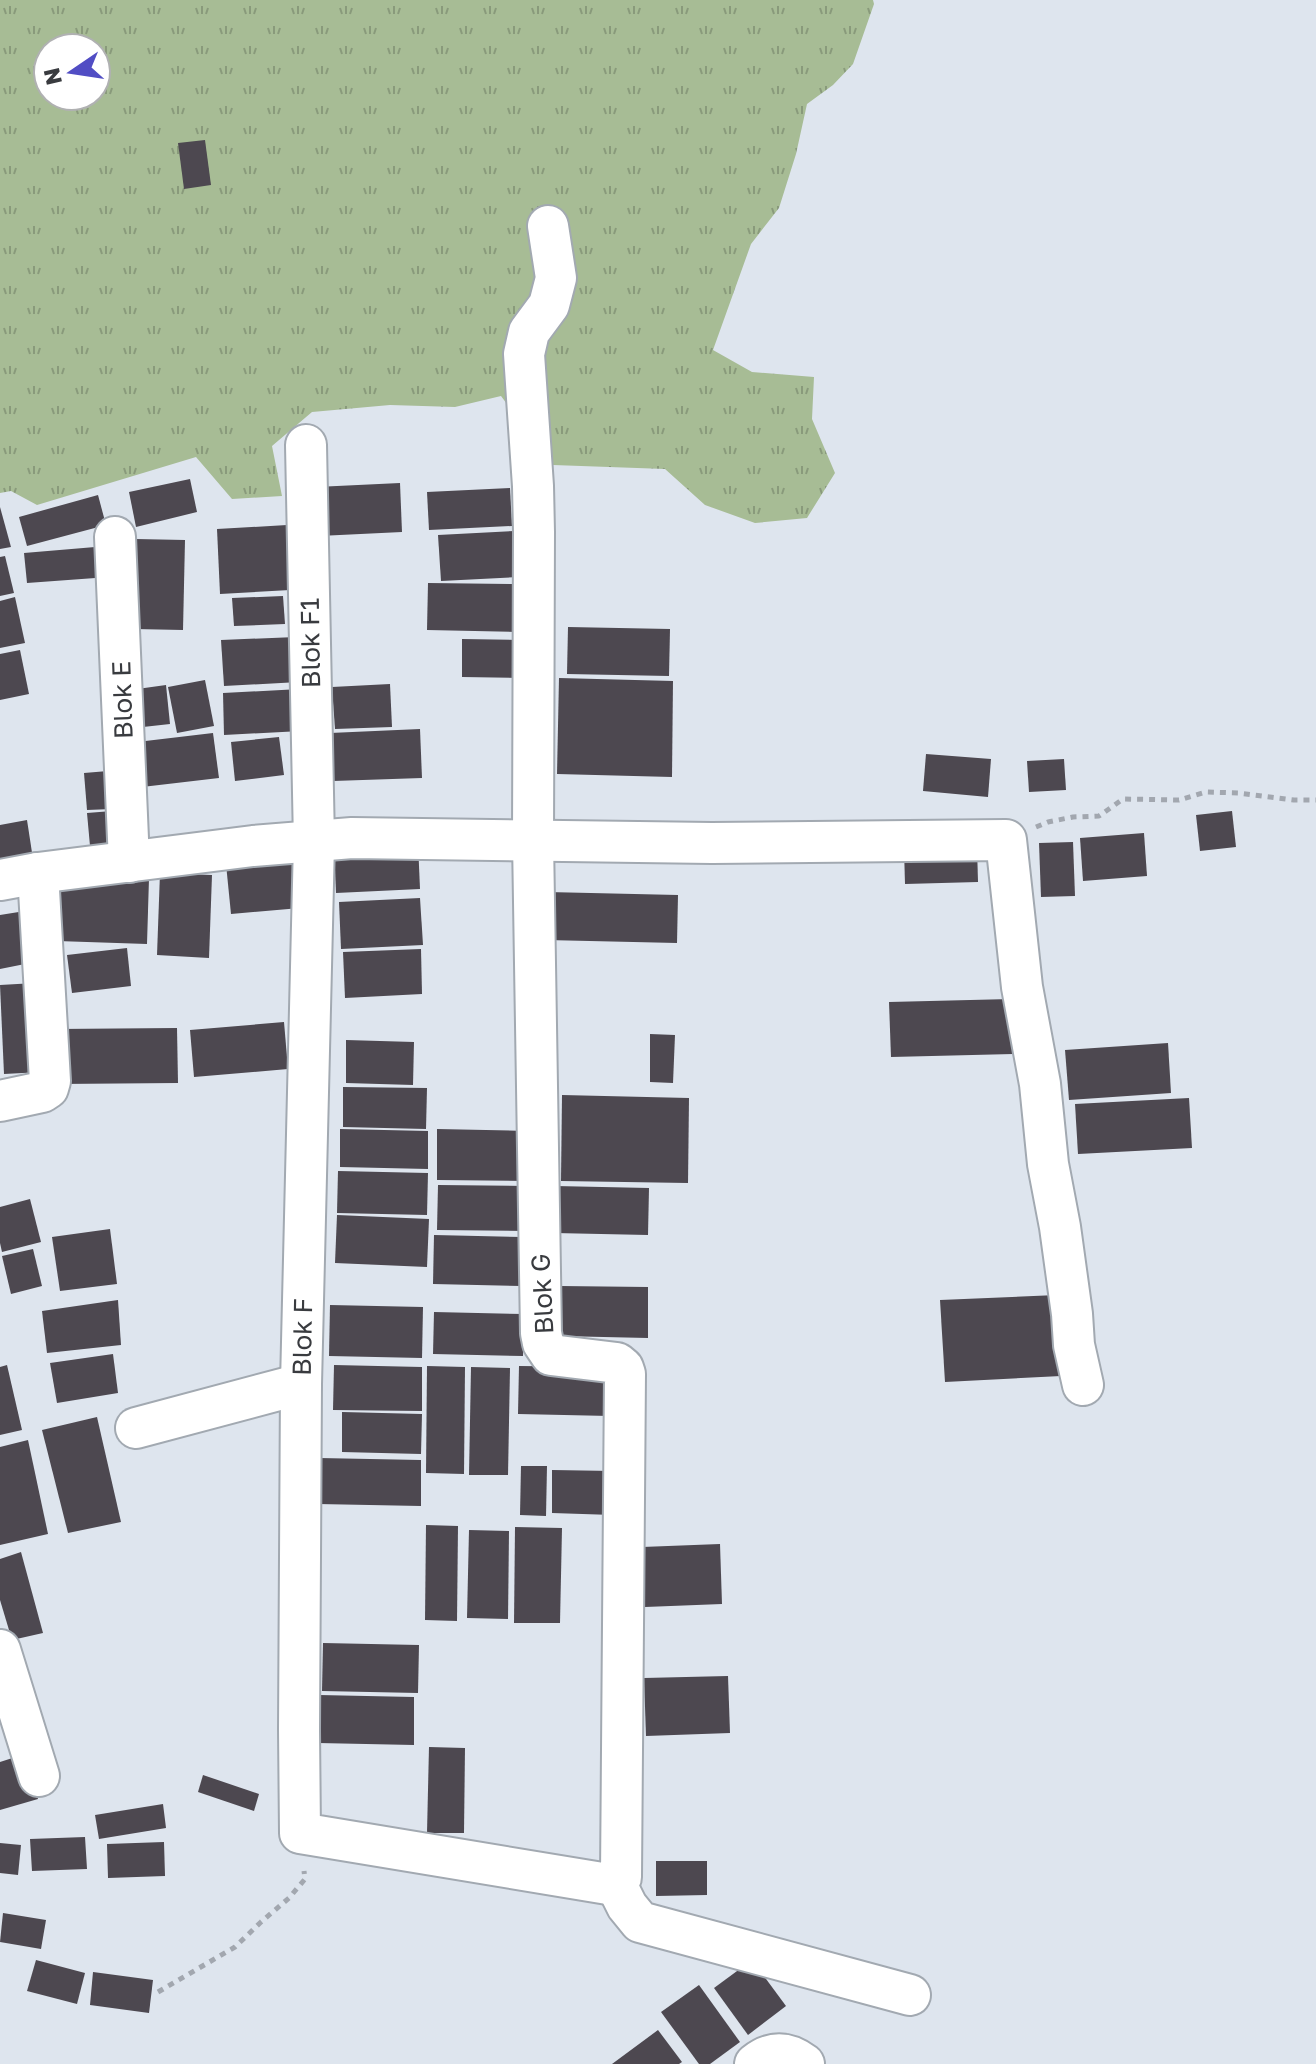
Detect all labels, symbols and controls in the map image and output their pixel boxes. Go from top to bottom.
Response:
north arrow [32,32,112,112]
text: N [37,65,67,88]
street label: Blok F1 [294,598,326,688]
street label: Blok E [105,660,139,740]
street label: Blok G [524,1253,560,1335]
street label: Blok F [286,1298,318,1376]

